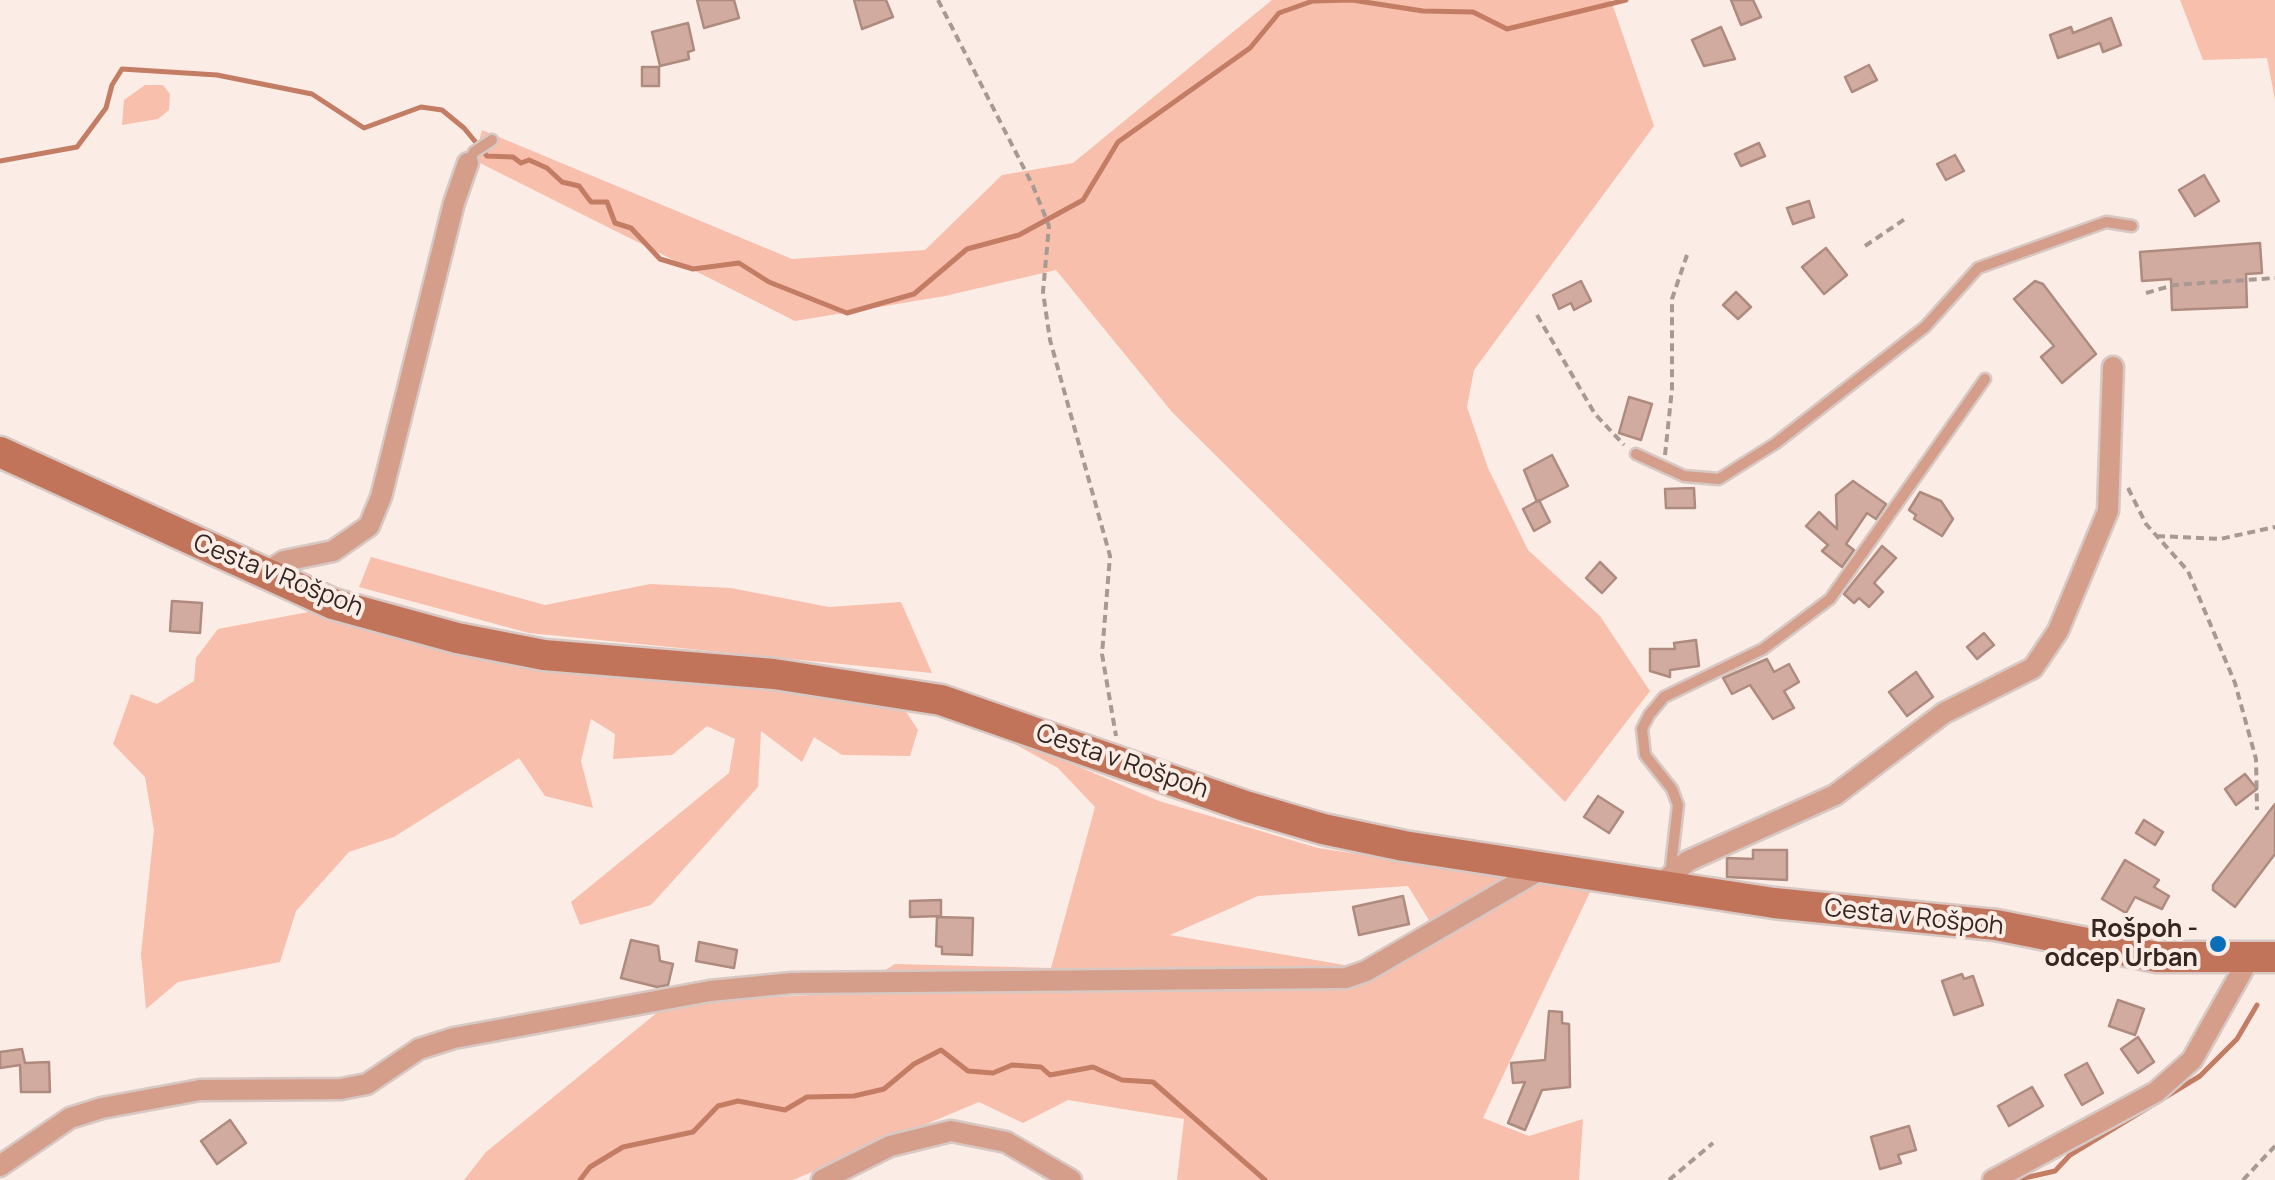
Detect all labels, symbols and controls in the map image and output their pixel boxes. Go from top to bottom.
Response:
street label: Cesta v Rošpoh [189,528,367,624]
street label: Cesta v Rošpoh [1032,718,1212,806]
street label: Cesta v Rošpoh [1823,894,2005,942]
place label: Rošpoh - odcep Urban [2045,915,2198,974]
marker: Rošpoh - odcep Urban [2207,933,2229,955]

